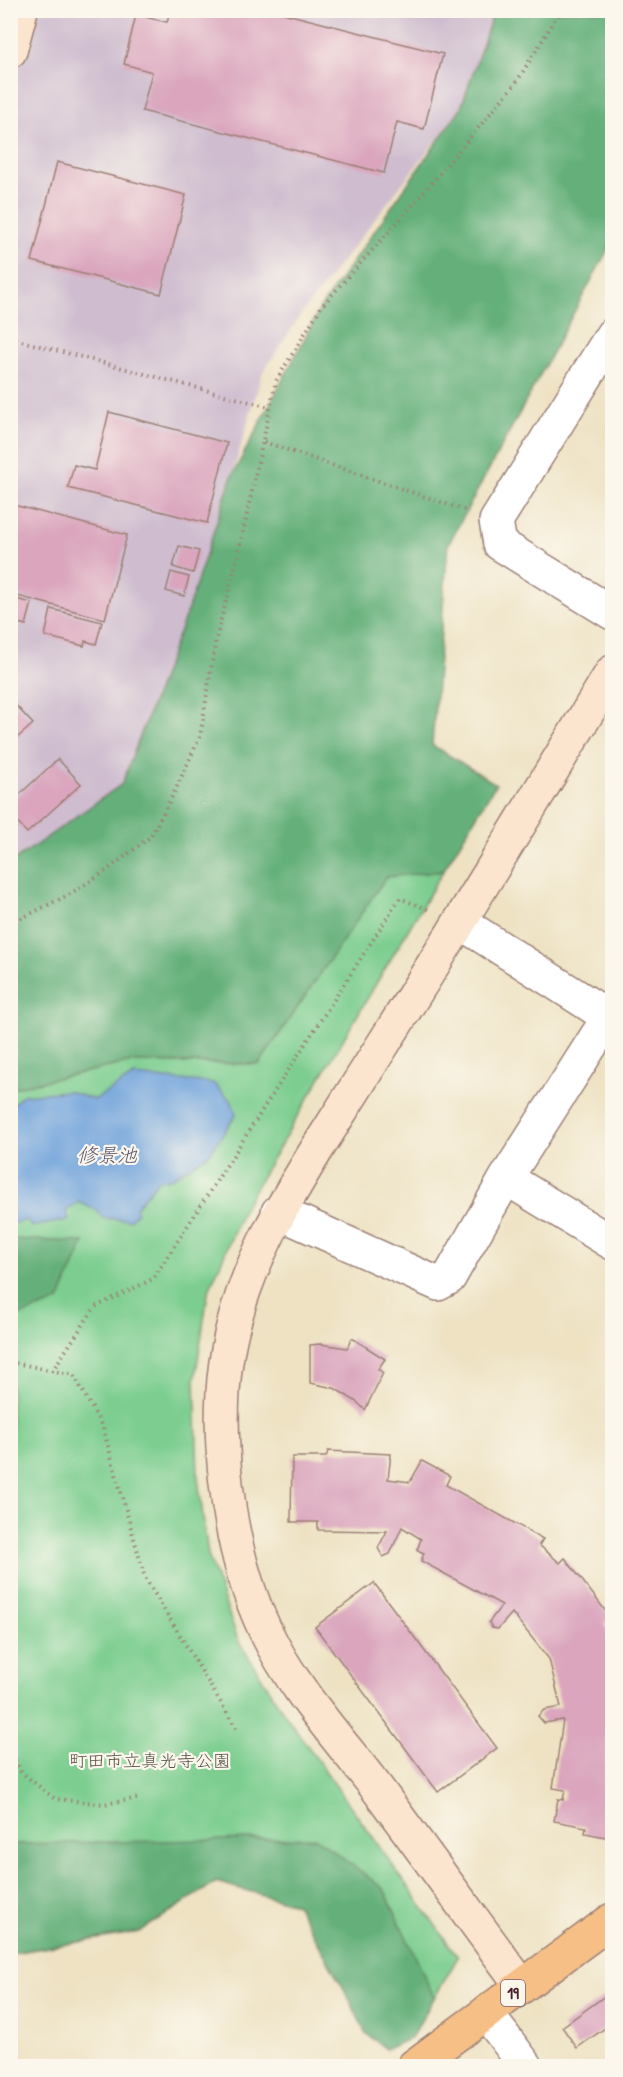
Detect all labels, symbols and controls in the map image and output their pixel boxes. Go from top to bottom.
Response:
water label: 修景池 [77,1141,138,1168]
park label: 町田市立真光寺公園 [69,1748,231,1773]
road number: 19 [501,1980,525,2006]

